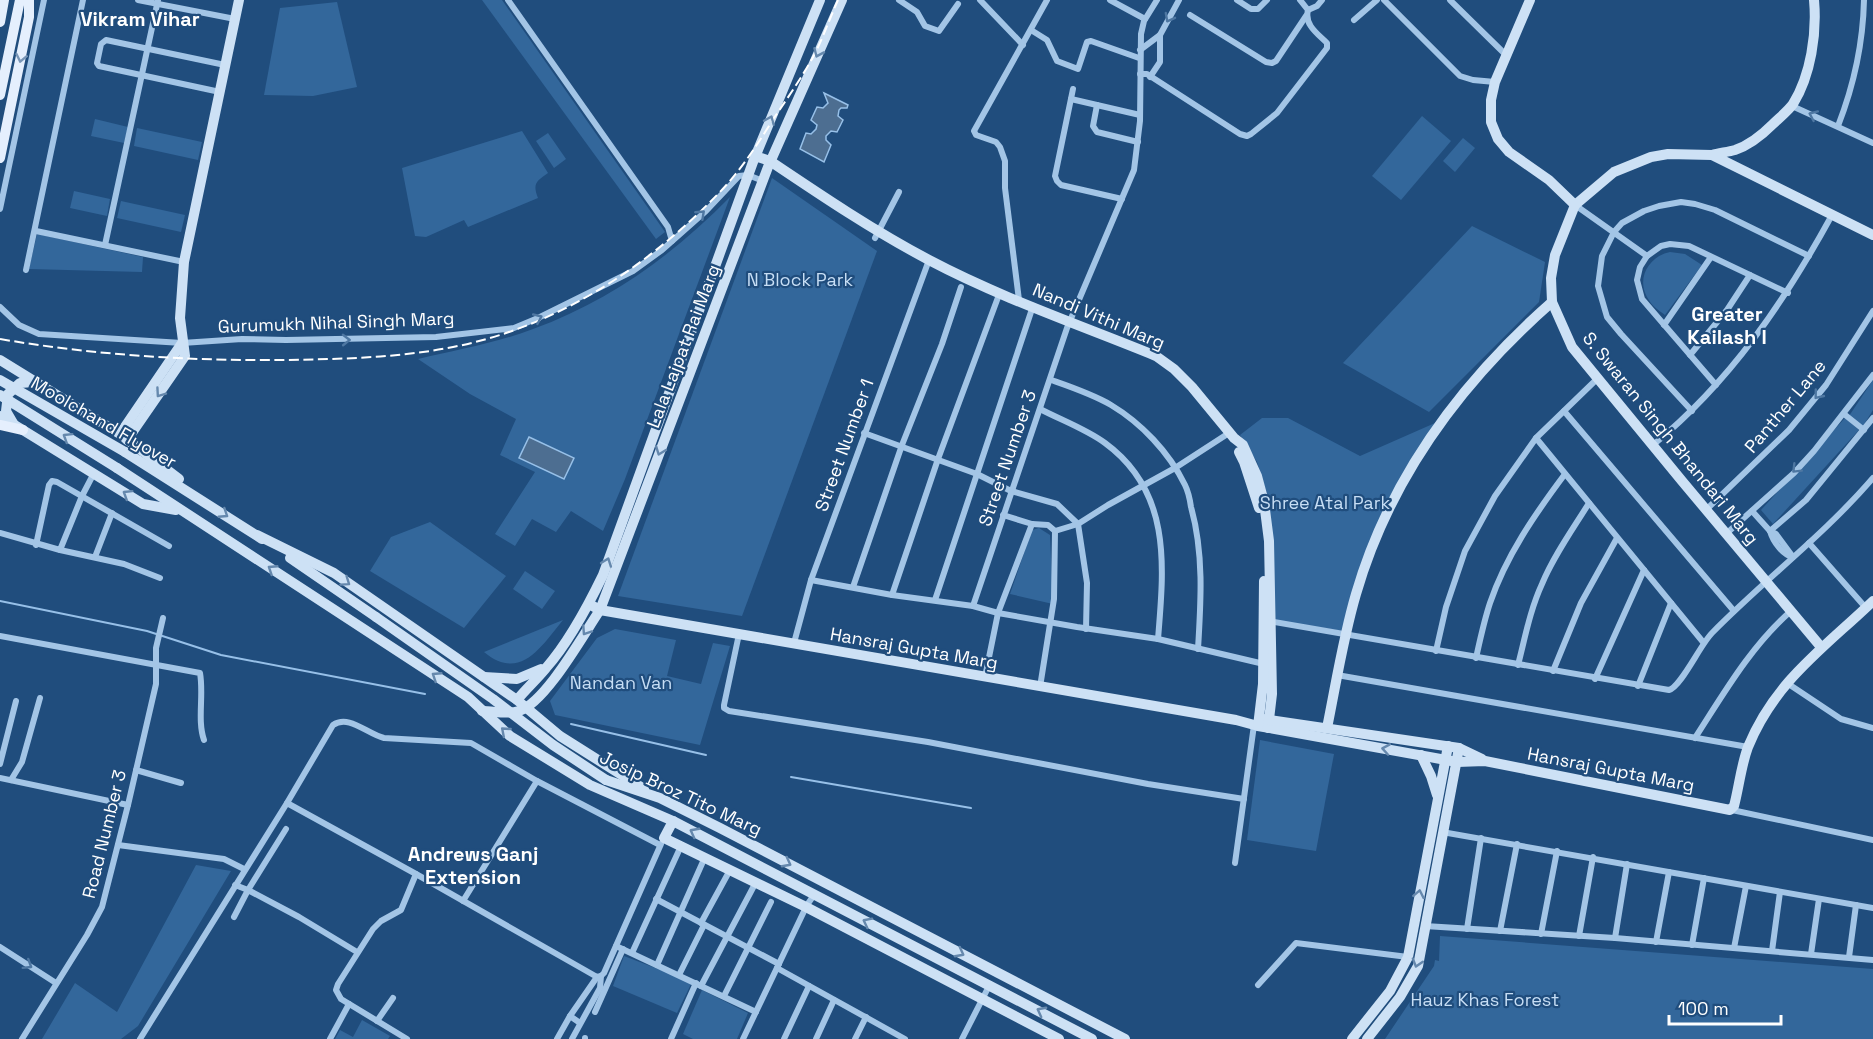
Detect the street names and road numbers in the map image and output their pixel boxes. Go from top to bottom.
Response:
street label: Lala Lajpat Rai Marg [641,261,725,431]
street label: Nandi Vithi Marg [1029,278,1169,354]
street label: Gurumukh Nihal Singh Marg [217,306,455,338]
street label: S. Swaran Singh Bhandari Marg [1578,327,1764,549]
street label: Panther Lane [1739,355,1831,457]
street label: Moolchand Flyover [27,371,181,473]
street label: Street Number 1 [809,376,879,514]
street label: Street Number 3 [973,387,1041,529]
street label: Hansraj Gupta Marg [828,622,1000,674]
street label: Hansraj Gupta Marg [1525,742,1697,796]
street label: Josip Broz Tito Marg [596,745,766,841]
street label: Road Number 3 [77,767,131,901]

